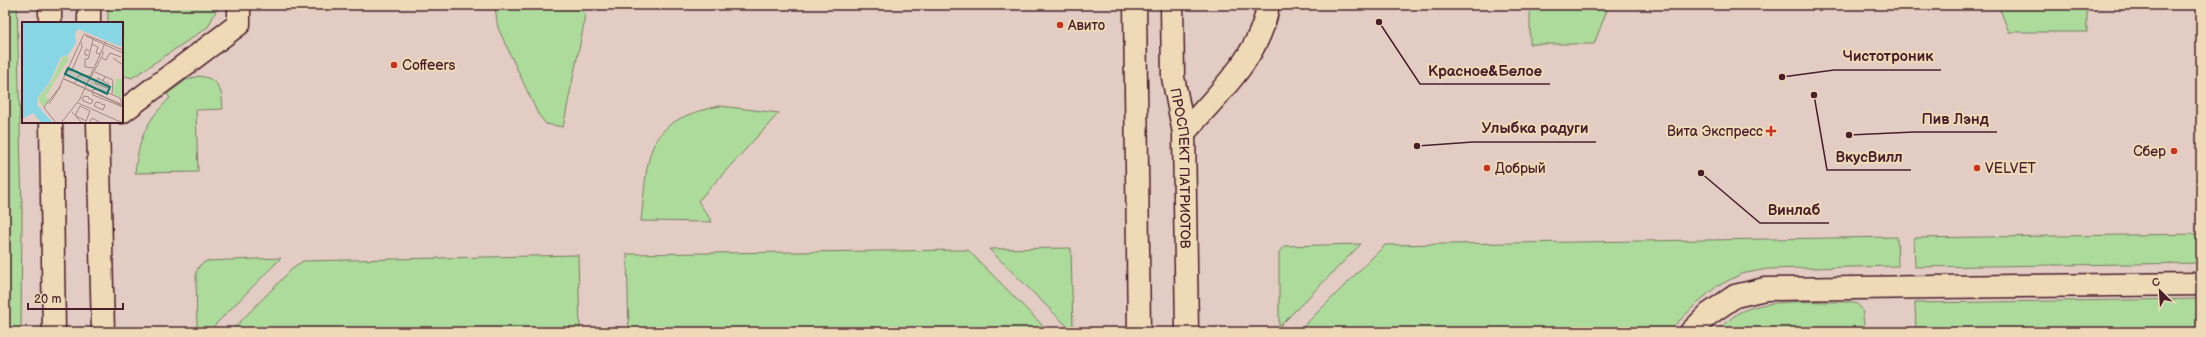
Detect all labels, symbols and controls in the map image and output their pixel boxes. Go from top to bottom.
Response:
place label: Авито [1067,17,1105,34]
marker: Авито [1055,20,1065,30]
inset map [22,22,123,123]
callout: Чистотроник [1834,43,1941,70]
text: Чистотроник [1843,47,1934,66]
place label: Coffeers [402,57,456,74]
callout: Красное&Белое [1420,57,1550,84]
marker: Coffeers [389,60,399,70]
text: Красное&Белое [1428,62,1542,81]
street label: ПРОСПЕКТ ПАТРИОТОВ [1166,87,1194,249]
callout: Пив Лэнд [1914,105,1997,132]
text: Пив Лэнд [1921,110,1989,129]
callout: Улыбка радуги [1473,115,1596,142]
text: Улыбка радуги [1482,119,1588,138]
place label: Вита Экспресс [1667,123,1763,140]
marker: Вита Экспресс [1766,126,1776,136]
callout: ВкусВилл [1827,143,1911,170]
place label: Сбер [2133,143,2166,160]
marker: Сбер [2169,146,2179,156]
text: ВкусВилл [1835,148,1903,167]
place label: Добрый [1495,160,1546,177]
place label: VELVET [1985,160,2037,177]
marker: Добрый [1482,163,1492,173]
marker: VELVET [1972,163,1982,173]
callout: Винлаб [1760,196,1829,223]
text: Винлаб [1768,201,1820,220]
north arrow [2140,271,2180,311]
text: С [2150,275,2163,290]
scale bar [28,285,123,311]
text: 20 m [34,292,61,307]

